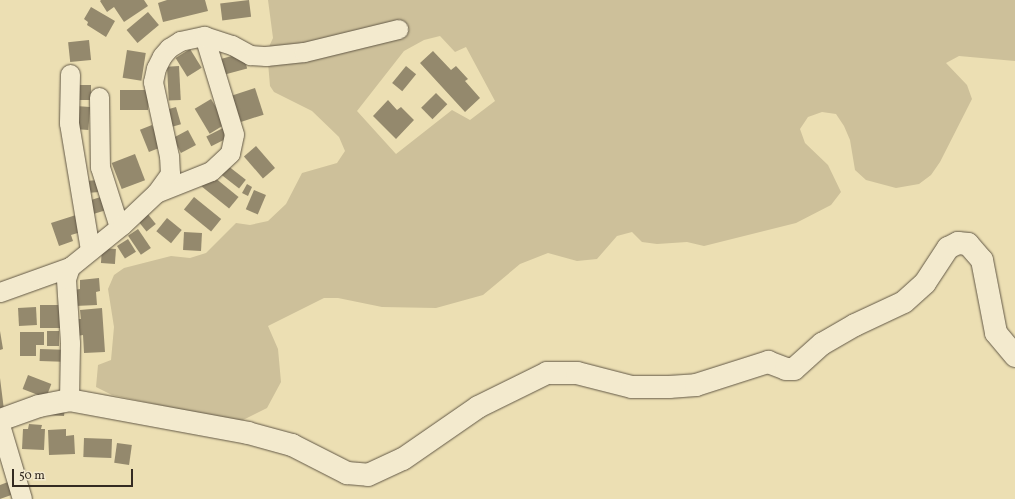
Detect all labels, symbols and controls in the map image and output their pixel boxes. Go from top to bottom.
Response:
scale bar [14,461,135,487]
text: 50 m [19,468,45,484]

